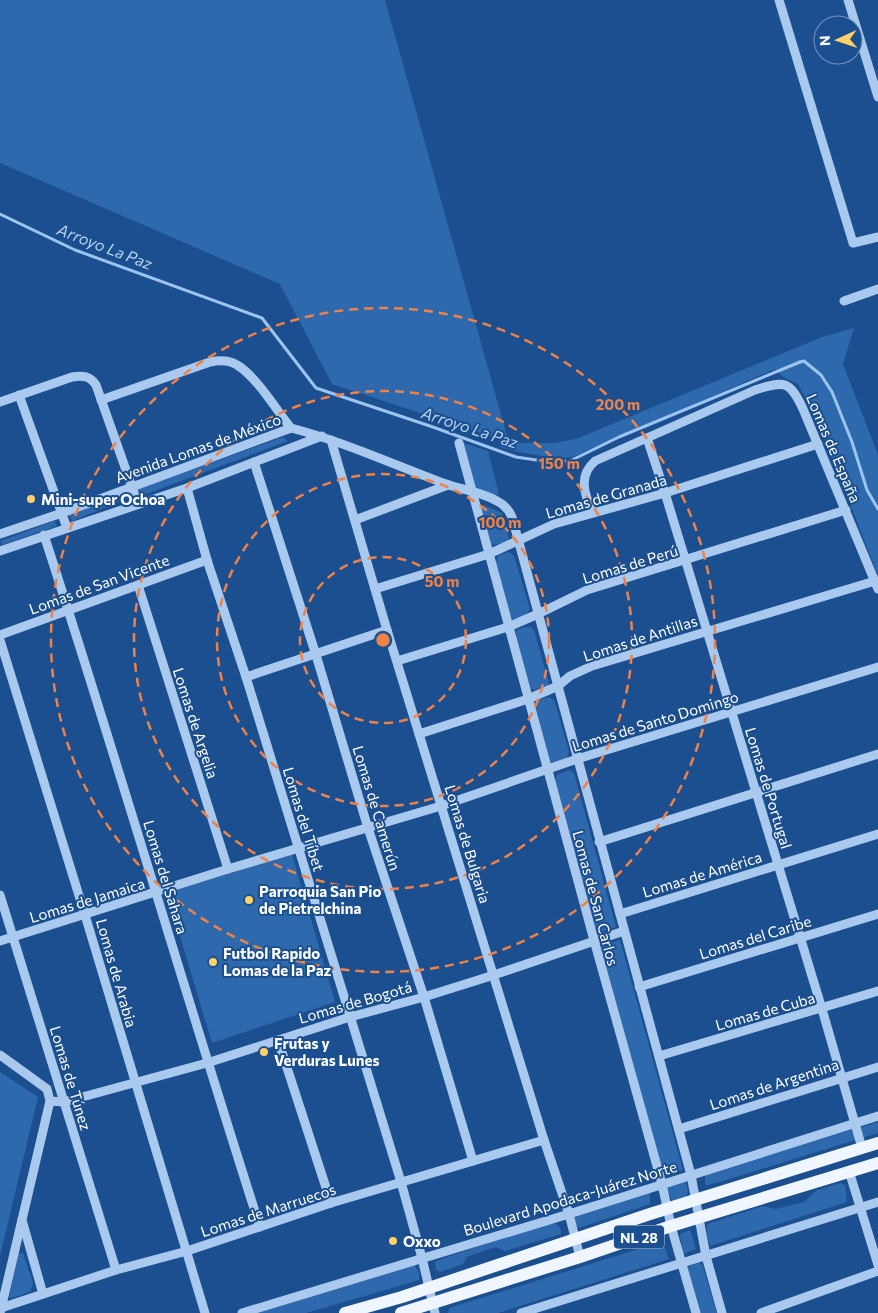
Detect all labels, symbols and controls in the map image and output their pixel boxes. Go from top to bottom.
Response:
north arrow [813,15,863,65]
text: N [816,35,833,46]
water label: Arroyo La Paz [54,219,155,273]
street label: Lomas de España [803,391,865,505]
text: 200 m [596,395,640,413]
water label: Arroyo La Paz [418,402,521,452]
street label: Avenida Lomas de México [113,410,283,486]
text: 150 m [538,454,580,472]
street label: Lomas de Granada [543,470,669,522]
place label: Mini-super Ochoa [41,490,165,508]
marker: Mini-super Ochoa [25,493,37,505]
text: 100 m [479,513,521,531]
street label: Lomas de Perú [580,541,680,587]
street label: Lomas de San Vicente [26,550,172,618]
text: 50 m [425,572,459,590]
street label: Lomas de Antillas [581,611,699,665]
centre of rings [374,631,392,649]
street label: Lomas de Argelia [170,665,222,781]
street label: Lomas de Santo Domingo [570,687,740,755]
street label: Lomas de Portugal [742,725,796,851]
street label: Lomas de Camerún [349,743,405,873]
street label: Lomas del Tíbet [280,765,328,873]
street label: Lomas de Bulgaria [441,783,495,905]
street label: Lomas del Sahara [140,818,192,936]
street label: Lomas de San Carlos [569,828,623,968]
street label: Lomas de América [640,847,764,901]
street label: Lomas de Jamaica [27,874,147,926]
place label: Parroquia San Pio de Pietrelchina [259,882,381,917]
marker: Parroquia San Pio de Pietrelchina [243,894,255,906]
street label: Lomas del Caribe [697,911,813,963]
street label: Lomas de Arabia [93,917,141,1029]
place label: Futbol Rapido Lomas de la Paz [223,944,332,979]
marker: Futbol Rapido Lomas de la Paz [207,956,219,968]
street label: Lomas de Bogotá [296,977,414,1027]
street label: Lomas de Cuba [713,988,817,1034]
street label: Lomas de Túnez [47,1024,95,1132]
place label: Frutas y Verduras Lunes [274,1034,379,1069]
marker: Frutas y Verduras Lunes [258,1046,270,1058]
street label: Lomas de Argentina [707,1055,841,1113]
street label: Boulevard Apodaca-Juárez Norte [461,1157,679,1239]
street label: Lomas de Marruecos [198,1180,338,1240]
road number: NL 28 [614,1226,664,1248]
place label: Oxxo [403,1232,441,1250]
marker: Oxxo [387,1235,399,1247]

